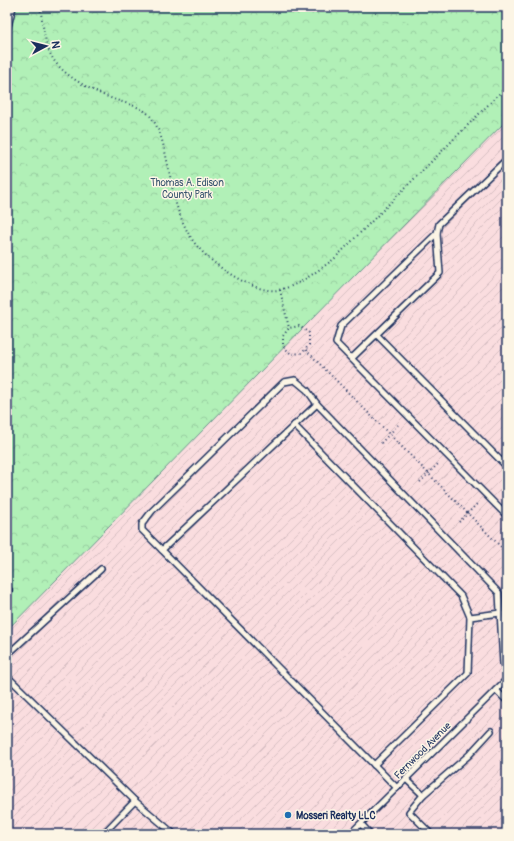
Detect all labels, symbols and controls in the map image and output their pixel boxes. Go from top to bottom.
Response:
north arrow [26,26,66,66]
text: N [49,40,62,50]
park label: Thomas A. Edison County Park [150,177,224,201]
street label: Fernwood Avenue [392,720,454,782]
marker: Mosseri Realty LLC [283,810,293,820]
place label: Mosseri Realty LLC [296,810,376,822]

